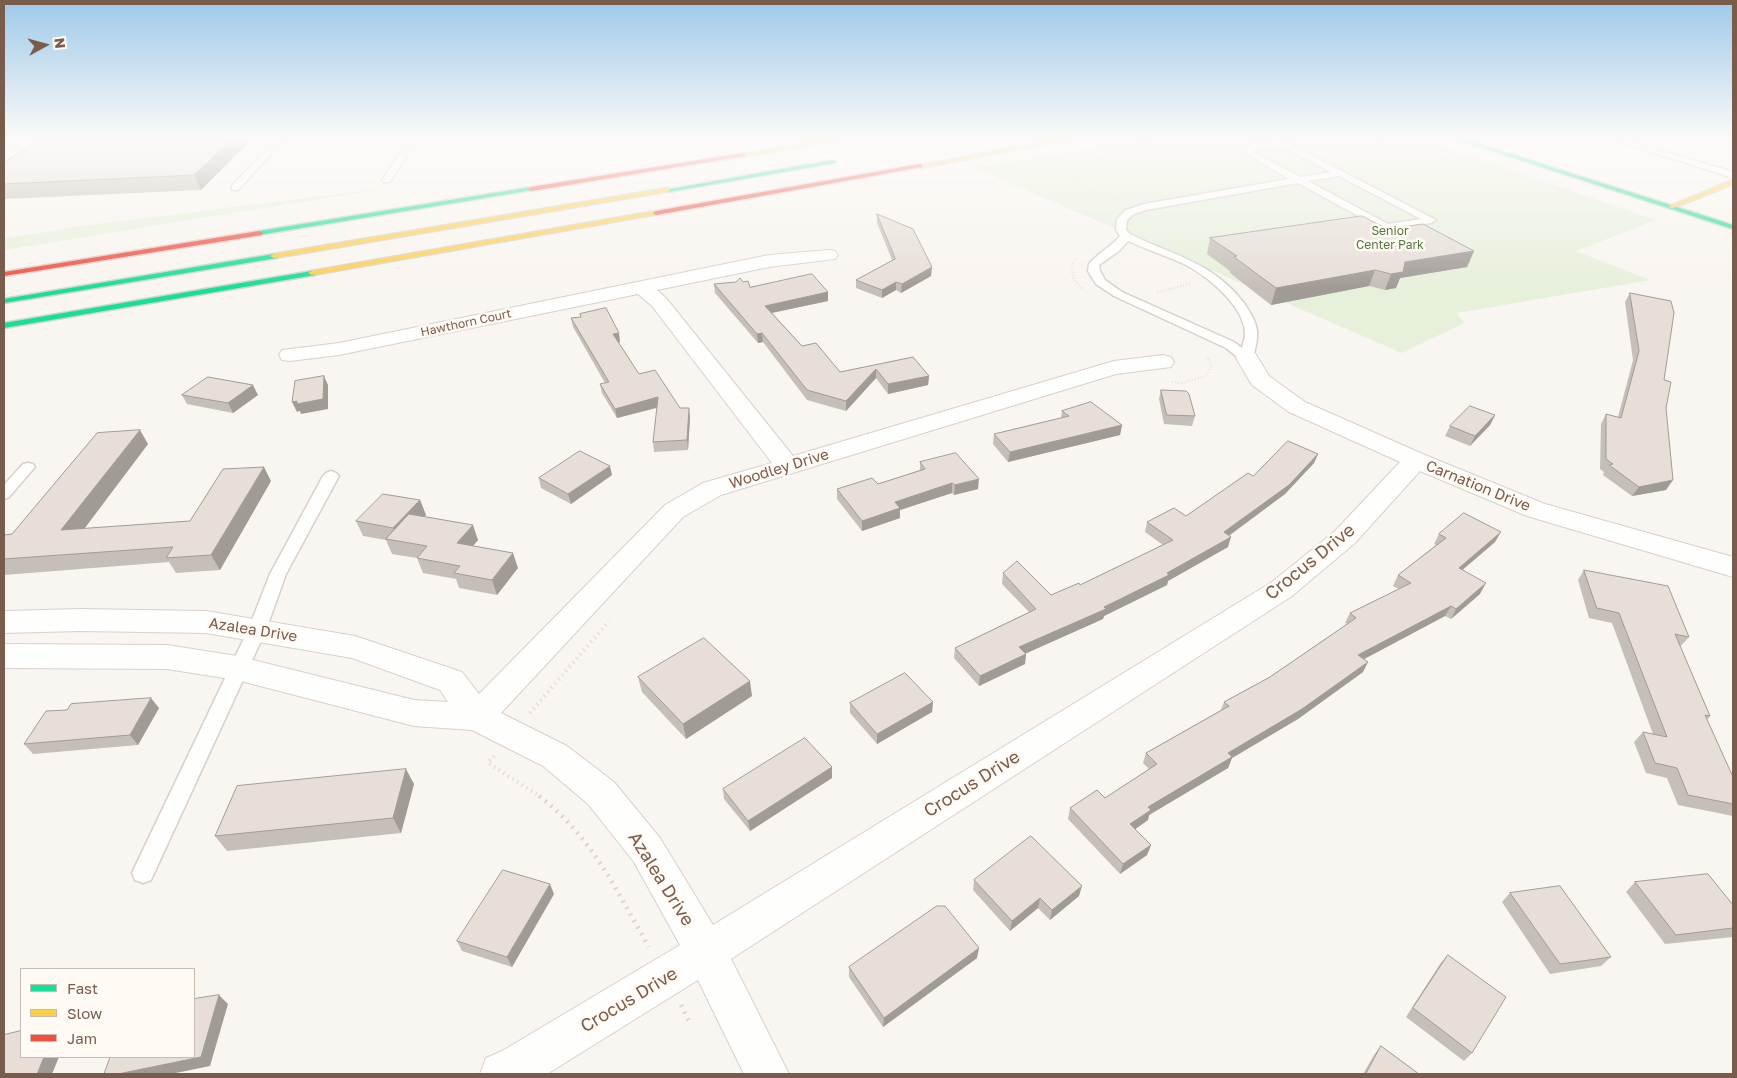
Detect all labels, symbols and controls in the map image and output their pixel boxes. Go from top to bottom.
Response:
north arrow [20,20,70,70]
text: N [51,37,69,49]
park label: Senior Center Park [1356,224,1424,252]
street label: Hawthorn Court [419,306,513,340]
street label: Woodley Drive [727,445,831,493]
street label: Carnation Drive [1423,457,1533,515]
street label: Crocus Drive [1261,519,1359,605]
street label: Azalea Drive [208,614,298,646]
street label: Crocus Drive [920,746,1024,822]
street label: Azalea Drive [624,828,698,930]
street label: Crocus Drive [577,963,681,1037]
legend [20,968,195,1058]
text: Fast [67,979,98,997]
text: Slow [67,1004,102,1022]
text: Jam [67,1029,97,1047]

